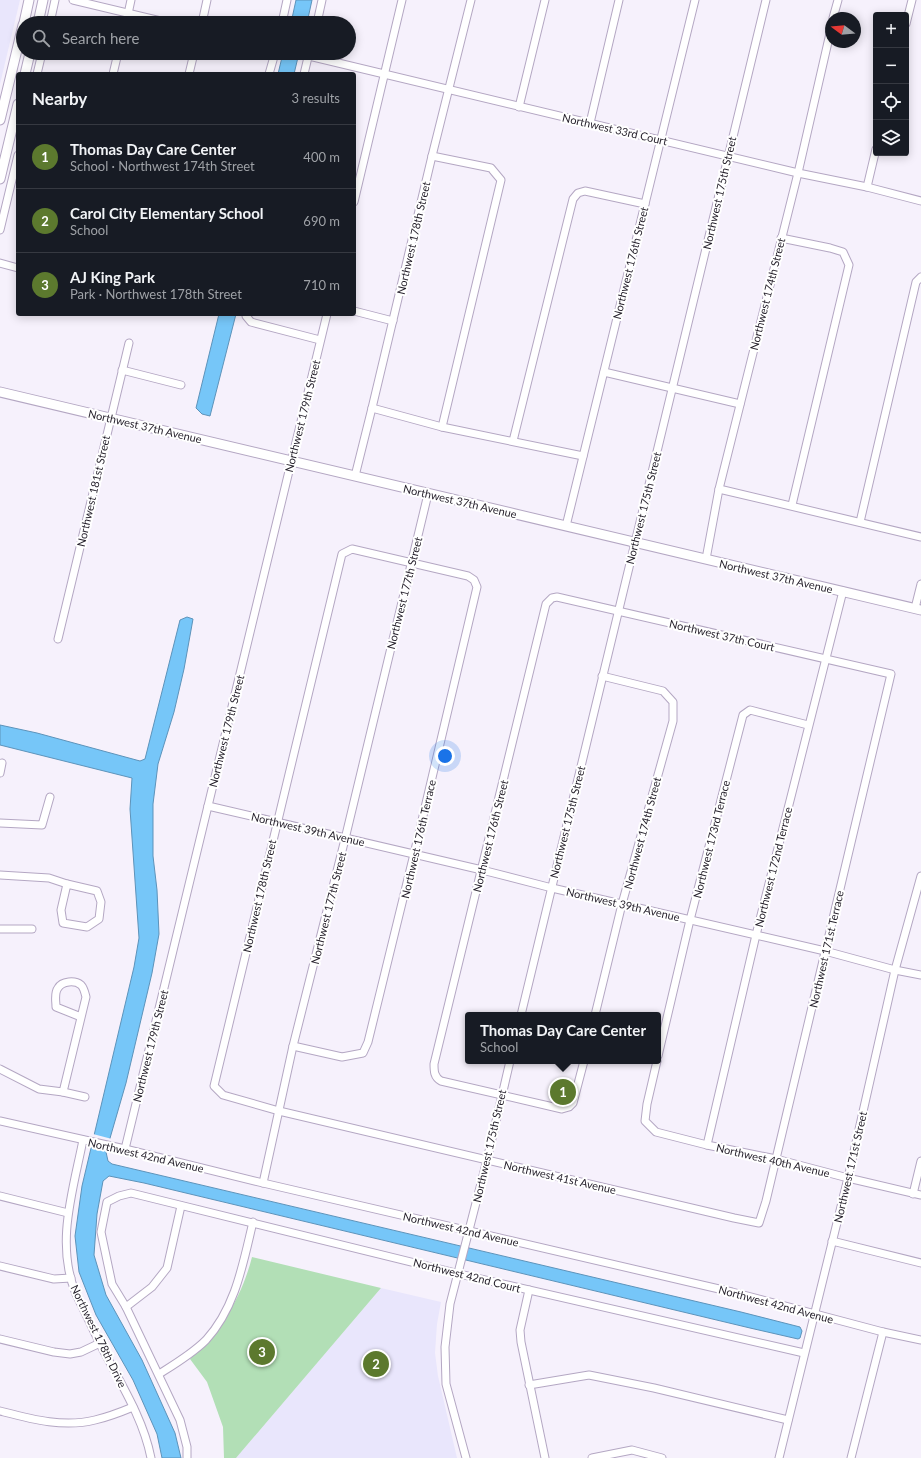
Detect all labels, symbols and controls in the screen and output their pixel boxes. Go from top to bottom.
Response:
north arrow [825,12,861,48]
map controls [873,12,909,156]
button: + [873,12,909,48]
search box [16,16,356,60]
icon: search [30,27,52,49]
text: Search here [62,29,139,47]
button: − [873,48,909,84]
button: locate [873,84,909,120]
text: Nearby [32,88,87,109]
text: 3 results [292,90,340,106]
street label: Northwest 33rd Court [561,111,669,147]
button: layers [873,120,909,156]
street label: Northwest 175th Street [700,135,738,251]
text: Thomas Day Care Center [70,140,236,158]
text: 1 [41,149,49,165]
text: 400 m [303,149,340,165]
text: School · Northwest 174th Street [70,158,255,174]
street label: Northwest 178th Street [394,180,432,296]
text: Carol City Elementary School [70,204,263,222]
street label: Northwest 176th Street [610,205,650,321]
text: 2 [41,213,49,229]
text: 690 m [303,213,340,229]
text: School [70,222,108,238]
street label: Northwest 174th Street [747,236,787,352]
text: AJ King Park [70,268,155,286]
text: 3 [41,277,49,293]
text: 710 m [303,277,340,293]
text: Park · Northwest 178th Street [70,286,242,302]
street label: Northwest 179th Street [282,358,322,474]
street label: Northwest 37th Avenue [87,407,203,445]
street label: Northwest 181st Street [74,434,112,548]
street label: Northwest 175th Street [623,450,663,566]
street label: Northwest 37th Avenue [402,482,518,520]
street label: Northwest 177th Street [384,535,424,651]
street label: Northwest 37th Avenue [718,557,834,595]
street label: Northwest 37th Court [668,617,776,653]
street label: Northwest 179th Street [206,673,246,789]
your location [435,746,455,766]
street label: Northwest 175th Street [547,764,587,880]
street label: Northwest 174th Street [621,776,663,890]
street label: Northwest 176th Terrace [398,778,438,900]
street label: Northwest 176th Street [470,778,510,894]
street label: Northwest 173rd Terrace [690,778,732,899]
street label: Northwest 172nd Terrace [752,805,794,929]
street label: Northwest 39th Avenue [250,810,366,848]
street label: Northwest 178th Street [240,838,278,954]
street label: Northwest 177th Street [308,850,348,966]
street label: Northwest 39th Avenue [565,885,681,923]
street label: Northwest 171st Terrace [806,889,846,1009]
street label: Northwest 179th Street [130,988,170,1104]
popup [465,1012,661,1064]
text: Thomas Day Care Center [480,1021,646,1039]
text: School [480,1039,518,1055]
pin: 1 [550,1077,576,1107]
street label: Northwest 175th Street [470,1088,508,1204]
street label: Northwest 171st Street [831,1110,869,1224]
street label: Northwest 42nd Avenue [87,1135,205,1175]
street label: Northwest 40th Avenue [715,1141,831,1179]
street label: Northwest 41st Avenue [503,1158,618,1196]
street label: Northwest 42nd Avenue [402,1209,520,1249]
street label: Northwest 42nd Court [412,1255,522,1295]
street label: Northwest 42nd Avenue [717,1282,835,1326]
street label: Northwest 178th Drive [68,1283,130,1390]
pin: 3 [249,1337,275,1367]
pin: 2 [363,1349,389,1379]

